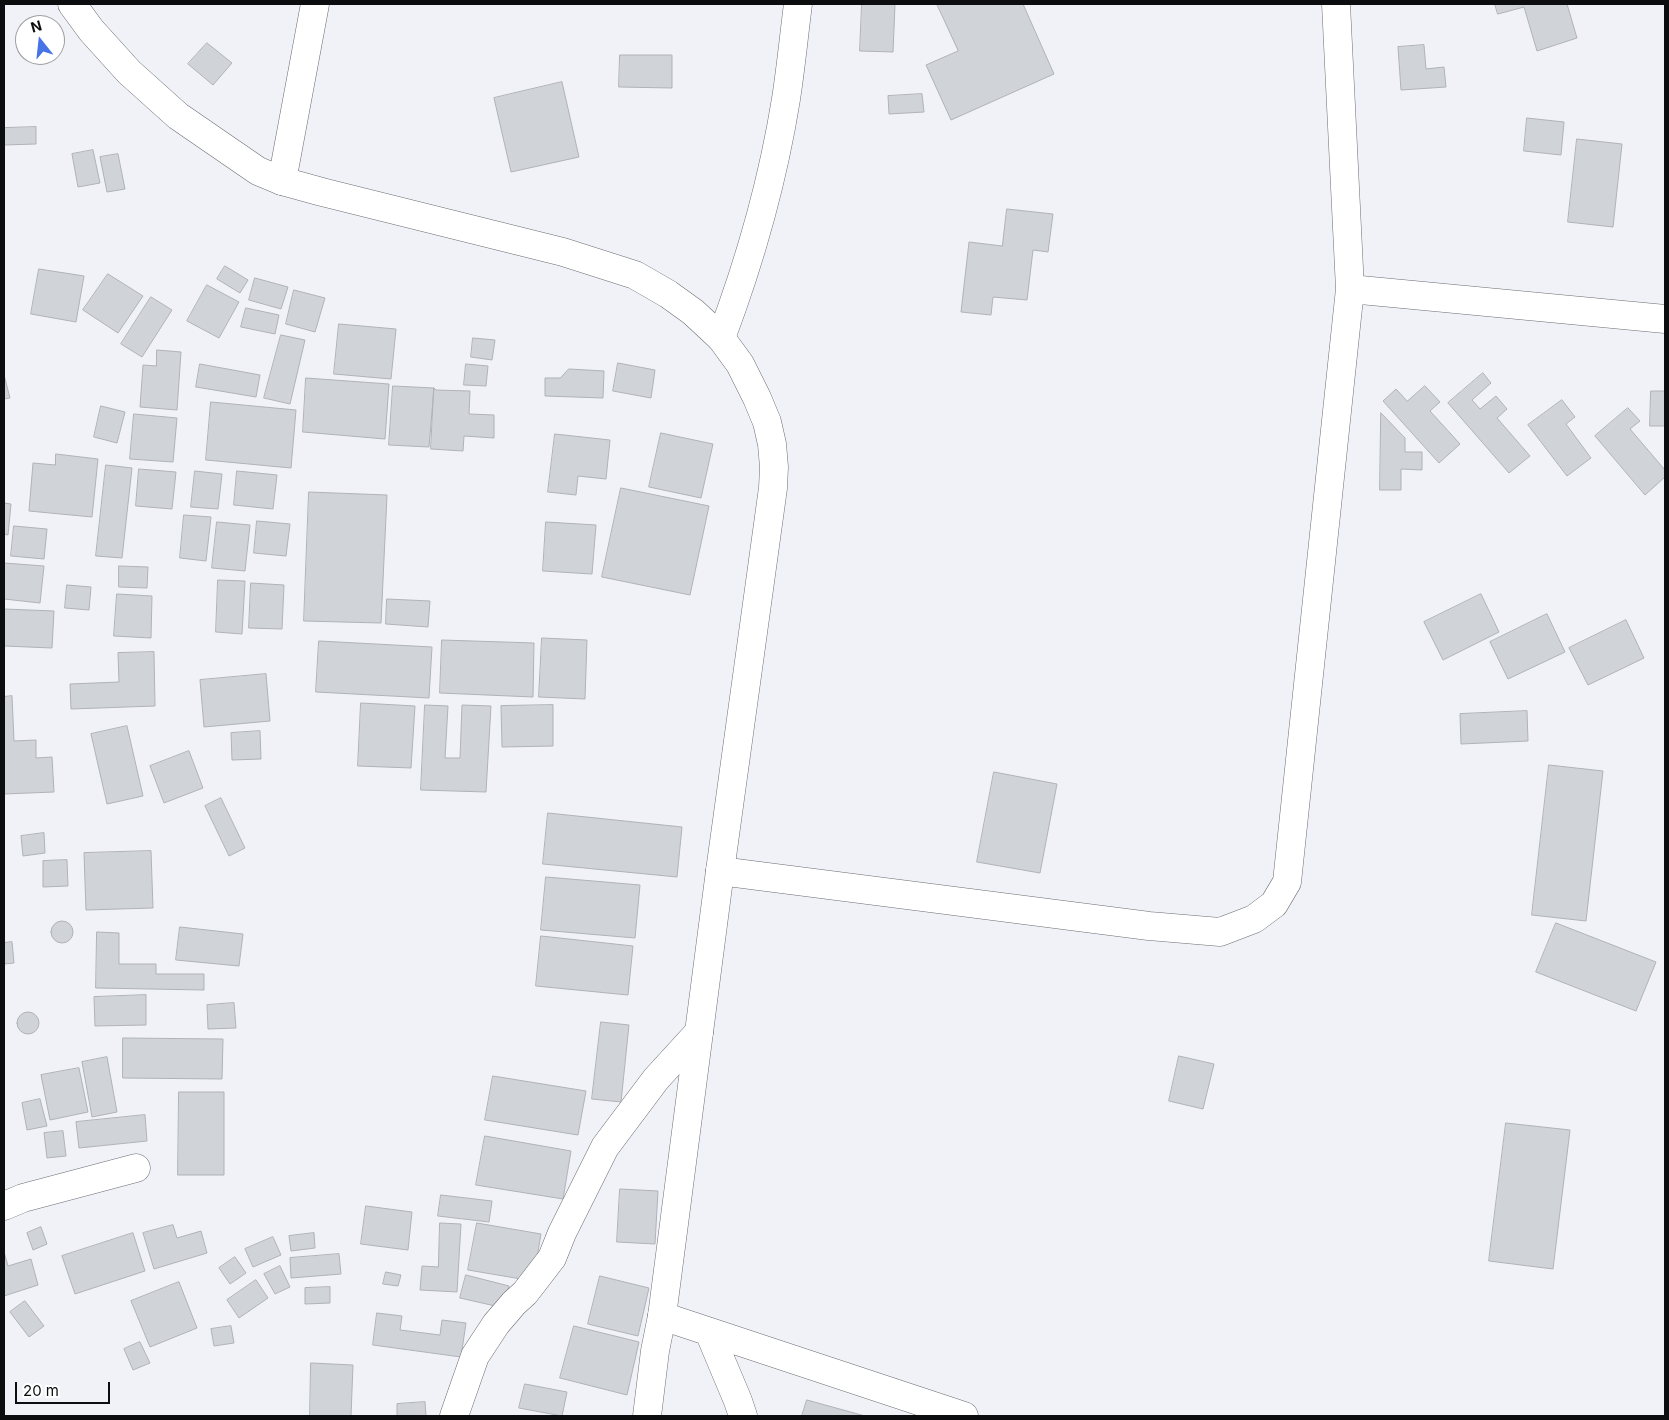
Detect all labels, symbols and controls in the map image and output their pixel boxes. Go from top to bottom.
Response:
north arrow [15,15,65,65]
text: N [29,16,43,36]
scale bar [18,1372,112,1404]
text: 20 m [23,1381,59,1400]

